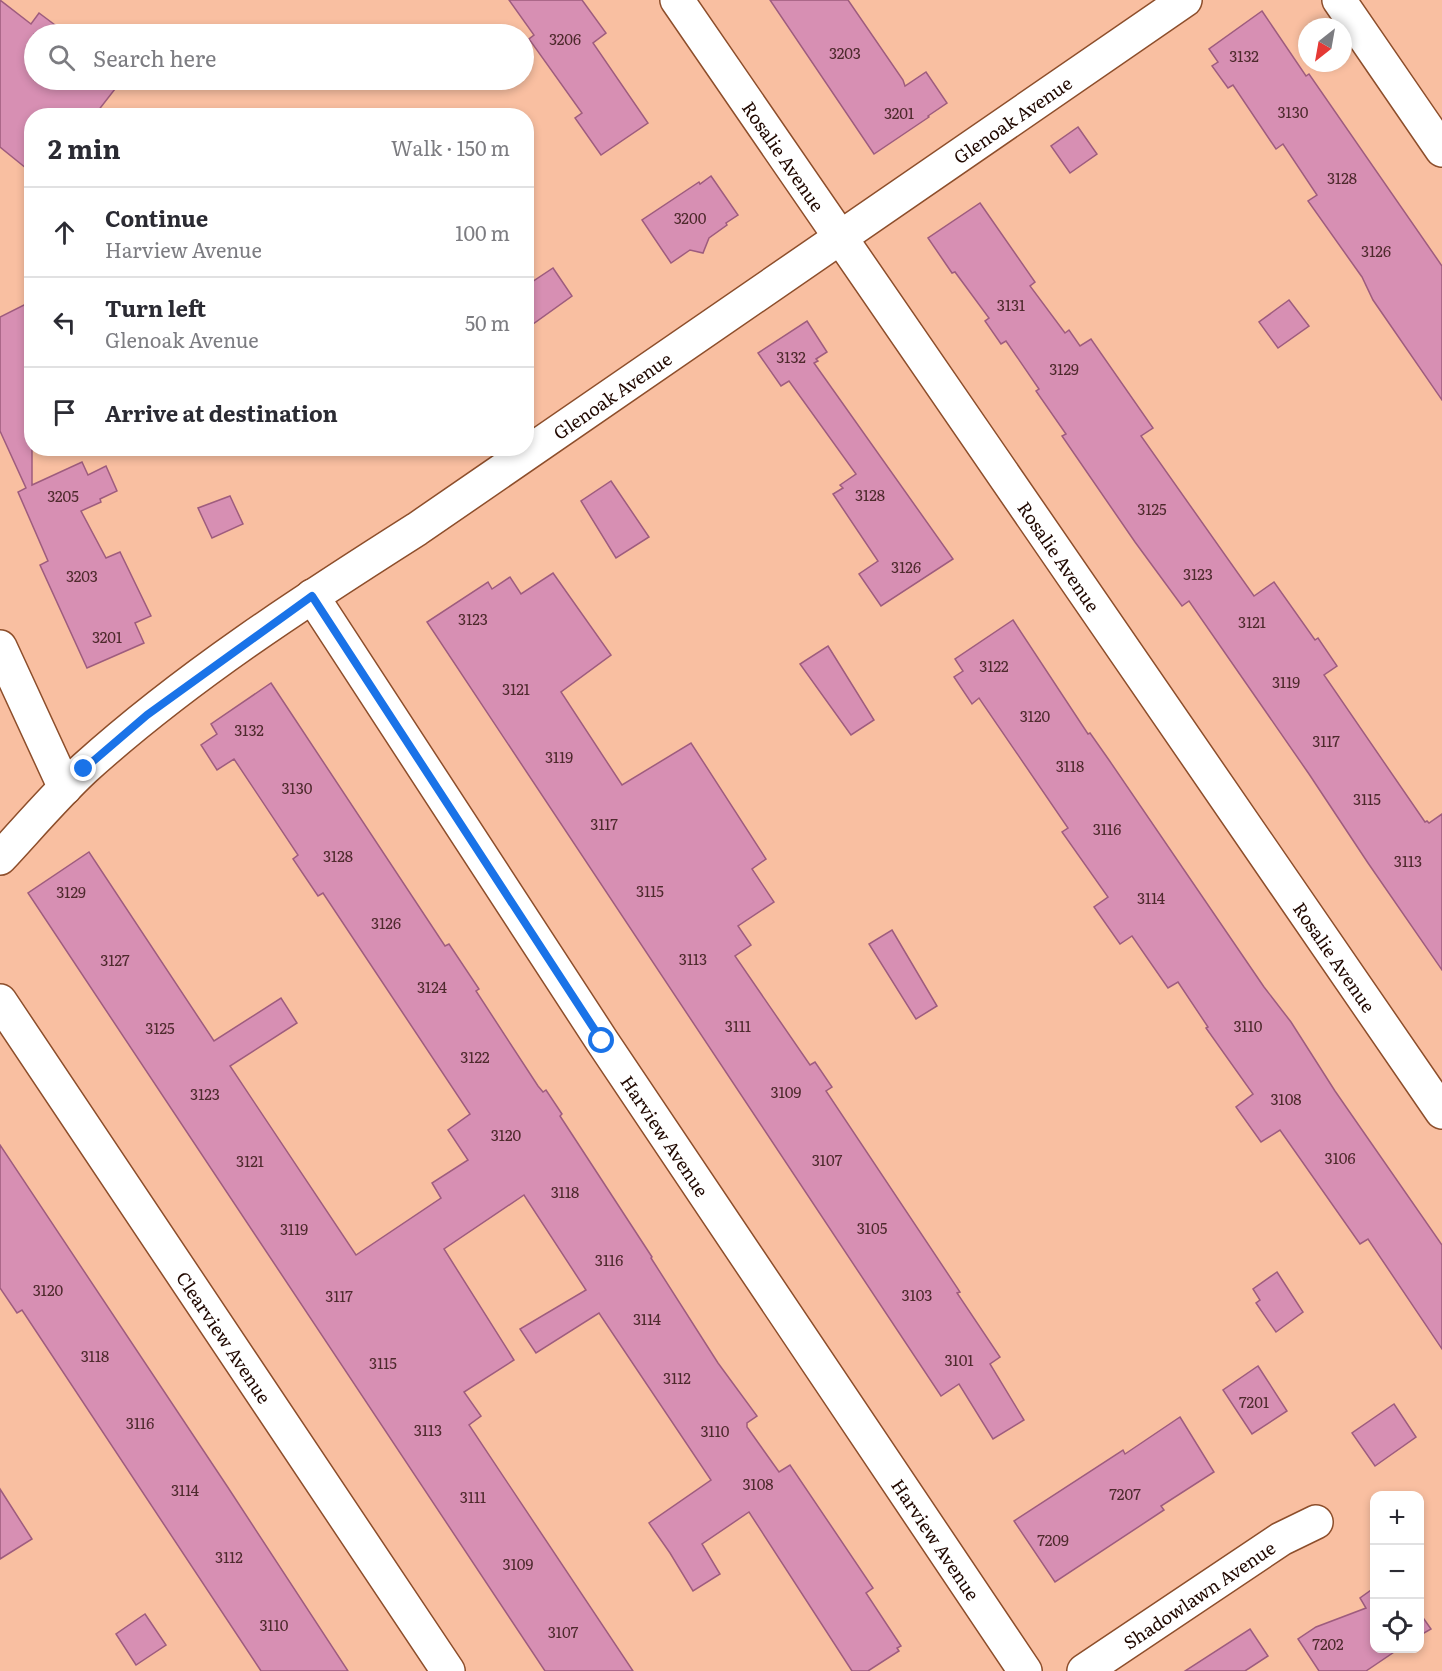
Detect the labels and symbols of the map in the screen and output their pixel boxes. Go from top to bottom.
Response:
north arrow [1298,18,1352,72]
house number: 3206 [549,27,581,50]
house number: 3203 [829,41,861,64]
house number: 3132 [1229,44,1259,67]
street label: Glenoak Avenue [947,69,1077,169]
street label: Rosalie Avenue [736,95,832,216]
house number: 3130 [1277,100,1309,123]
house number: 3201 [884,101,914,124]
house number: 3128 [1327,166,1357,189]
house number: 3200 [674,206,707,229]
house number: 3126 [1361,239,1391,262]
house number: 3131 [997,293,1025,316]
street label: Glenoak Avenue [547,344,677,445]
house number: 3132 [776,345,806,368]
house number: 3129 [1049,357,1079,380]
house number: 3128 [855,483,885,506]
house number: 3205 [47,484,79,507]
street label: Rosalie Avenue [1012,495,1107,617]
house number: 3125 [1137,497,1167,520]
house number: 3126 [891,555,921,578]
house number: 3123 [1183,562,1213,585]
house number: 3203 [66,564,98,587]
house number: 3123 [458,607,488,630]
house number: 3121 [1238,610,1266,633]
house number: 3201 [92,625,122,648]
house number: 3122 [979,654,1009,677]
house number: 3119 [1272,670,1300,693]
house number: 3121 [502,677,530,700]
house number: 3120 [1020,704,1051,727]
house number: 3132 [234,718,264,741]
house number: 3117 [1312,729,1340,752]
house number: 3119 [545,745,573,768]
house number: 3118 [1056,754,1084,777]
route end [70,755,96,781]
house number: 3130 [281,776,313,799]
house number: 3115 [1353,787,1381,810]
house number: 3117 [590,812,618,835]
house number: 3116 [1093,817,1121,840]
house number: 3128 [323,844,353,867]
house number: 3113 [1394,849,1422,872]
house number: 3115 [636,879,664,902]
house number: 3129 [56,880,86,903]
house number: 3114 [1137,886,1165,909]
street label: Rosalie Avenue [1287,896,1383,1017]
house number: 3126 [371,911,401,934]
house number: 3113 [679,947,707,970]
house number: 3127 [100,948,130,971]
house number: 3124 [417,975,447,998]
house number: 3111 [725,1014,751,1037]
house number: 3110 [1233,1014,1263,1037]
house number: 3125 [145,1016,175,1039]
route start [588,1027,614,1053]
house number: 3122 [460,1045,490,1068]
street label: Harview Avenue [615,1069,716,1202]
house number: 3109 [771,1080,802,1103]
house number: 3123 [190,1082,220,1105]
house number: 3108 [1270,1087,1302,1110]
house number: 3120 [491,1123,522,1146]
house number: 3106 [1325,1146,1355,1169]
house number: 3107 [812,1148,843,1171]
house number: 3121 [236,1149,264,1172]
house number: 3118 [551,1180,579,1203]
house number: 3105 [857,1216,888,1239]
house number: 3119 [280,1217,308,1240]
house number: 3116 [595,1248,623,1271]
street label: Clearview Avenue [171,1265,279,1408]
house number: 3120 [33,1278,64,1301]
house number: 3103 [902,1283,932,1306]
house number: 3117 [325,1284,353,1307]
house number: 3114 [633,1307,661,1330]
house number: 3118 [81,1344,109,1367]
house number: 3101 [944,1348,974,1371]
house number: 3115 [369,1351,397,1374]
house number: 3112 [663,1366,691,1389]
house number: 7201 [1239,1390,1269,1413]
house number: 3116 [126,1411,154,1434]
house number: 3113 [414,1418,442,1441]
house number: 3110 [700,1419,730,1442]
house number: 3108 [742,1472,774,1495]
street label: Harview Avenue [886,1473,987,1605]
house number: 3114 [171,1478,199,1501]
house number: 7207 [1109,1482,1141,1505]
house number: 3111 [460,1485,486,1508]
house number: 7209 [1037,1528,1069,1551]
street label: Shadowlawn Avenue [1117,1533,1280,1655]
house number: 3112 [215,1545,243,1568]
house number: 3109 [503,1552,534,1575]
house number: 3110 [259,1613,289,1636]
house number: 3107 [548,1620,579,1643]
house number: 7202 [1312,1632,1344,1655]

